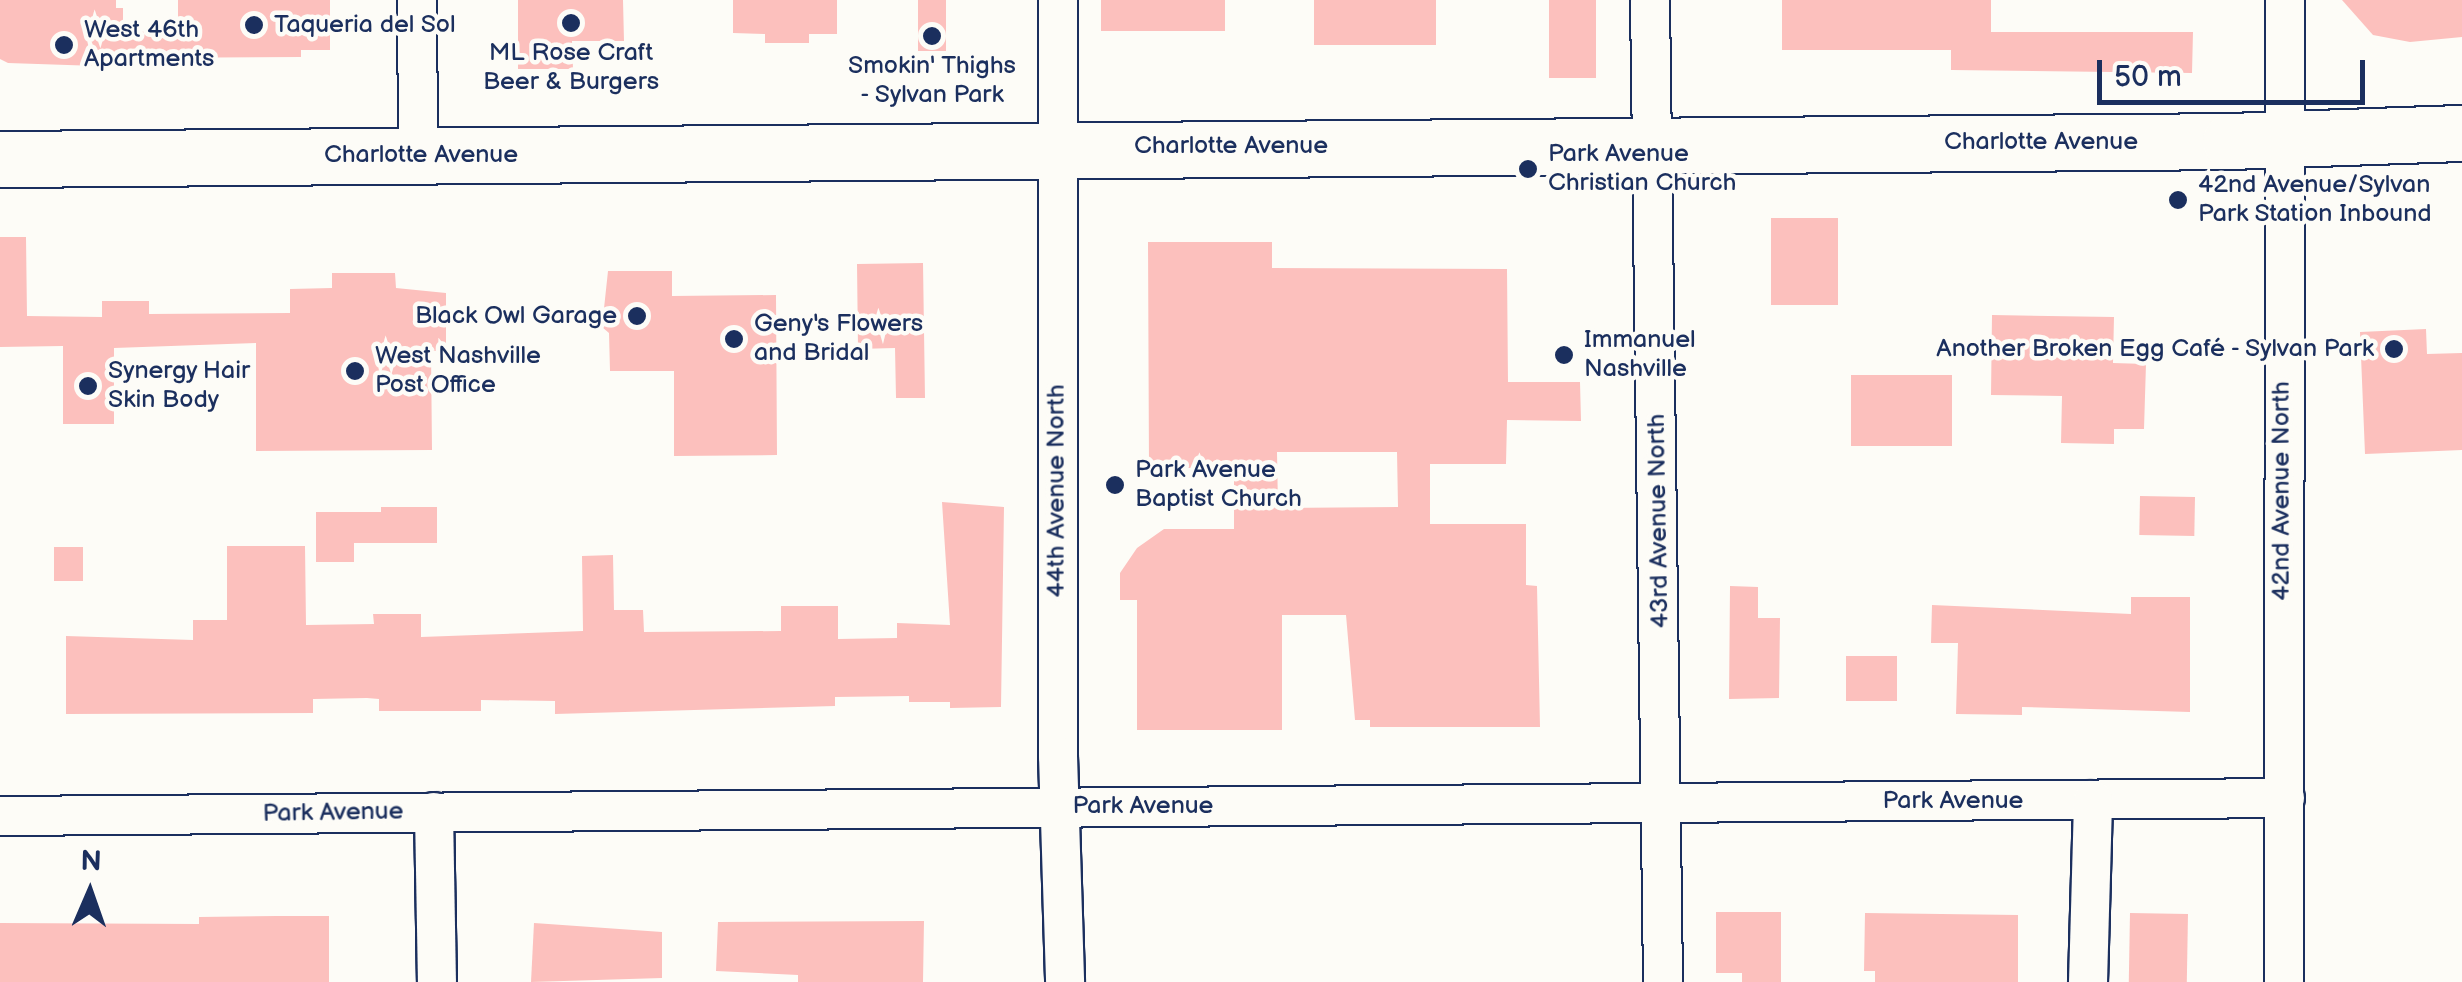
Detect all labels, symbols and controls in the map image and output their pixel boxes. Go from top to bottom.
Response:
place label: Taqueria del Sol [274,10,456,40]
marker: ML Rose Craft Beer & Burgers [560,12,582,34]
marker: Taqueria del Sol [243,14,265,36]
place label: West 46th Apartments [84,16,214,75]
marker: Smokin' Thighs - Sylvan Park [921,25,943,47]
marker: West 46th Apartments [53,34,75,56]
place label: ML Rose Craft Beer & Burgers [483,39,659,98]
scale bar [2102,40,2370,102]
place label: Smokin' Thighs - Sylvan Park [848,52,1016,111]
text: 50 m [2114,59,2182,95]
street label: Charlotte Avenue [1944,127,2138,157]
street label: Charlotte Avenue [1134,131,1328,161]
street label: Charlotte Avenue [324,140,518,170]
place label: Park Avenue Christian Church [1548,140,1736,199]
marker: Park Avenue Christian Church [1517,158,1539,180]
place label: 42nd Avenue/Sylvan Park Station Inbound [2198,171,2432,230]
marker: 42nd Avenue/Sylvan Park Station Inbound [2167,189,2189,211]
place label: Black Owl Garage [415,301,617,331]
marker: Black Owl Garage [626,305,648,327]
place label: Geny's Flowers and Bridal [754,310,923,369]
place label: Immanuel Nashville [1584,326,1696,385]
marker: Geny's Flowers and Bridal [723,328,745,350]
place label: Another Broken Egg Café - Sylvan Park [1934,334,2374,364]
marker: Another Broken Egg Café - Sylvan Park [2383,338,2405,360]
place label: West Nashville Post Office [375,342,541,401]
marker: Immanuel Nashville [1553,344,1575,366]
place label: Synergy Hair Skin Body [108,357,252,416]
marker: West Nashville Post Office [344,360,366,382]
marker: Synergy Hair Skin Body [77,375,99,397]
street label: 42nd Avenue North [2267,381,2297,601]
street label: 44th Avenue North [1042,384,1072,598]
street label: 43rd Avenue North [1642,413,1676,629]
place label: Park Avenue Baptist Church [1135,456,1302,515]
marker: Park Avenue Baptist Church [1104,474,1126,496]
street label: Park Avenue [1883,786,2023,816]
street label: Park Avenue [1073,791,1213,821]
street label: Park Avenue [262,797,404,829]
north arrow [40,842,140,942]
text: N [80,845,102,878]

